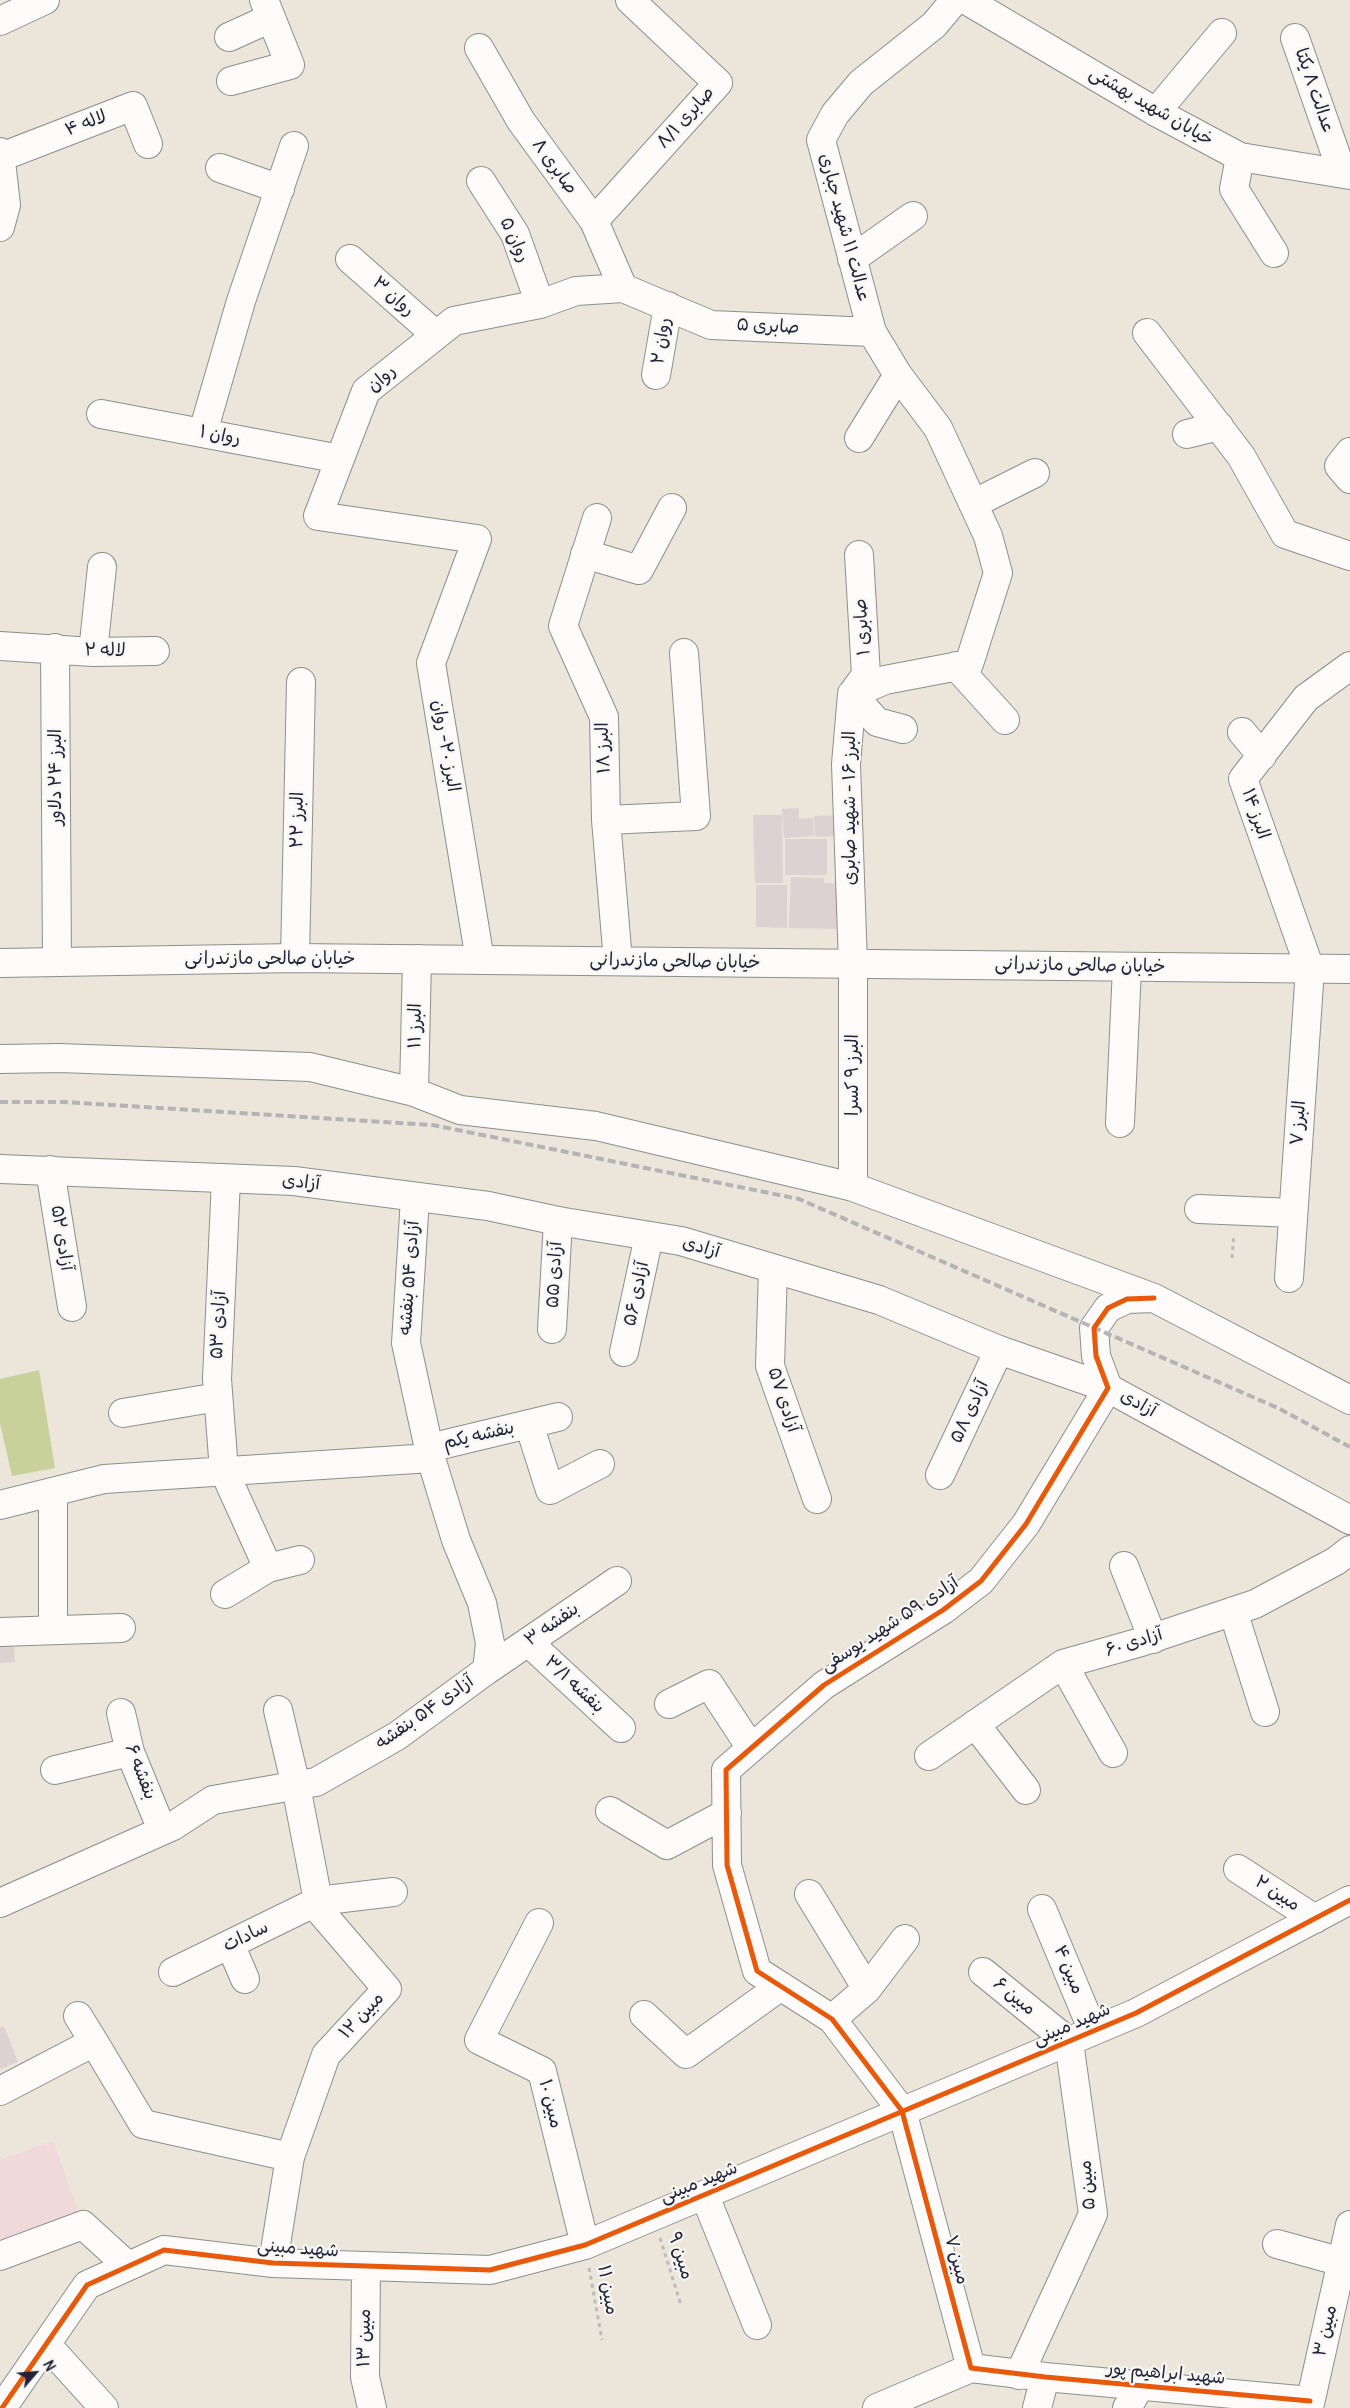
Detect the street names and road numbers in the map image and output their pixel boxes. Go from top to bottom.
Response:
street label: عدالت ۸ یکتا [1289,45,1339,137]
street label: خیابان شهید بهشتی [1085,63,1217,151]
street label: صابری ۸/۱ [653,82,719,154]
street label: لاله ۴ [62,106,110,142]
street label: صابری ۸ [527,135,581,199]
street label: عدالت ۱۱ شهید جباری [814,151,874,305]
street label: روان ۵ [494,214,534,266]
street label: روان ۳ [367,272,419,322]
street label: صابری ۵ [736,315,800,339]
street label: روان ۲ [648,316,676,366]
street label: روان [363,361,401,397]
street label: روان ۱ [198,421,242,451]
street label: صابری ۱ [850,598,876,656]
street label: لاله ۲ [84,640,126,662]
street label: البرز ۲۰- روان [426,698,464,794]
street label: البرز ۱۸ [592,722,616,774]
street label: البرز ۲۴ دلاور [45,729,67,825]
street label: البرز ۱۶ - شهید صابری [839,731,861,885]
street label: البرز ۱۴ [1236,786,1274,842]
street label: البرز ۲۲ [287,792,309,848]
street label: خیابان صالحی مازندرانی [185,948,355,970]
street label: خیابان صالحی مازندرانی [589,950,761,974]
street label: خیابان صالحی مازندرانی [994,954,1166,978]
street label: البرز ۱۱ [405,1003,427,1049]
street label: البرز ۹ کسرا [842,1034,864,1116]
street label: البرز ۷ [1287,1100,1311,1146]
street label: آزادی [281,1170,321,1196]
street label: آزادی ۵۲ [45,1204,77,1272]
street label: آزادی ۵۴ بنفشه [395,1220,425,1336]
street label: آزادی [680,1232,722,1264]
street label: آزادی ۵۵ [542,1241,568,1309]
street label: آزادی ۵۶ [620,1260,654,1328]
street label: آزادی ۵۳ [206,1290,232,1360]
street label: آزادی ۵۷ [762,1365,804,1435]
street label: آزادی ۵۸ [946,1377,994,1447]
street label: آزادی [1116,1385,1160,1423]
street label: بنفشه یکم [441,1417,517,1455]
street label: آزادی ۵۹ شهید یوسفی [817,1572,963,1678]
street label: بنفشه ۳ [521,1599,583,1651]
street label: آزادی ۶۰ [1103,1624,1165,1662]
street label: بنفشه ۳/۱ [539,1652,609,1718]
street label: آزادی ۵۴ بنفشه [372,1671,478,1755]
street label: بنفشه ۶ [120,1741,160,1803]
street label: مبین ۲ [1250,1871,1304,1917]
street label: سادات [220,1917,272,1957]
street label: مبین ۴ [1048,1942,1088,1998]
street label: مبین ۶ [988,1973,1040,2021]
street label: مبین ۱۲ [335,1988,389,2044]
street label: شهید مبینی [1030,1999,1114,2051]
street label: مبین ۱۰ [534,2077,566,2131]
street label: شهید مبینی [657,2158,741,2208]
street label: مبین ۵ [1075,2159,1101,2211]
street label: مبین ۹ [663,2230,697,2282]
street label: مبین ۷ [939,2233,973,2287]
street label: شهید مبینی [256,2235,340,2263]
street label: مبین ۱۱ [592,2263,622,2317]
street label: مبین ۳ [1310,2303,1342,2359]
street label: مبین ۱۳ [354,2308,376,2368]
street label: شهید ابراهیم پور [1106,2358,1226,2390]

